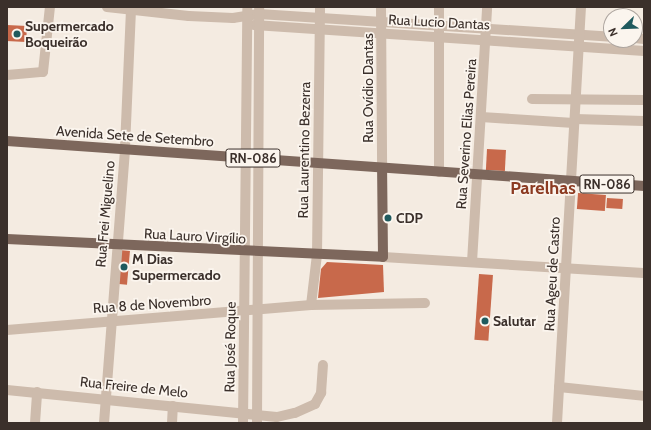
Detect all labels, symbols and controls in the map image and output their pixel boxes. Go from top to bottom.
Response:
north arrow [603,8,643,48]
street label: Rua Lucio Dantas [388,11,490,33]
place label: Supermercado Boqueirão [25,18,114,50]
text: N [605,26,621,39]
marker: Supermercado Boqueirão [12,29,22,39]
street label: Rua Ovídio Dantas [360,33,376,143]
street label: Rua Severino Elias Pereira [452,58,480,210]
street label: Rua Laurentino Bezerra [294,82,314,218]
street label: Avenida Sete de Setembro [56,122,214,150]
road number: RN-086 [225,147,281,169]
street label: Rua Frei Miguelino [92,160,118,268]
road number: RN-086 [579,173,635,195]
district label: Parelhas [510,177,576,199]
place label: CDP [396,210,423,226]
marker: CDP [383,213,393,223]
street label: Rua Ageu de Castro [541,216,563,332]
street label: Rua Lauro Virgílio [143,225,247,247]
place label: M Dias Supermercado [132,251,221,284]
marker: M Dias Supermercado [119,262,129,272]
street label: Rua 8 de Novembro [92,291,212,317]
street label: Rua José Roque [221,301,239,393]
place label: Salutar [493,313,536,329]
marker: Salutar [480,316,490,326]
street label: Rua Freire de Melo [79,373,189,401]

